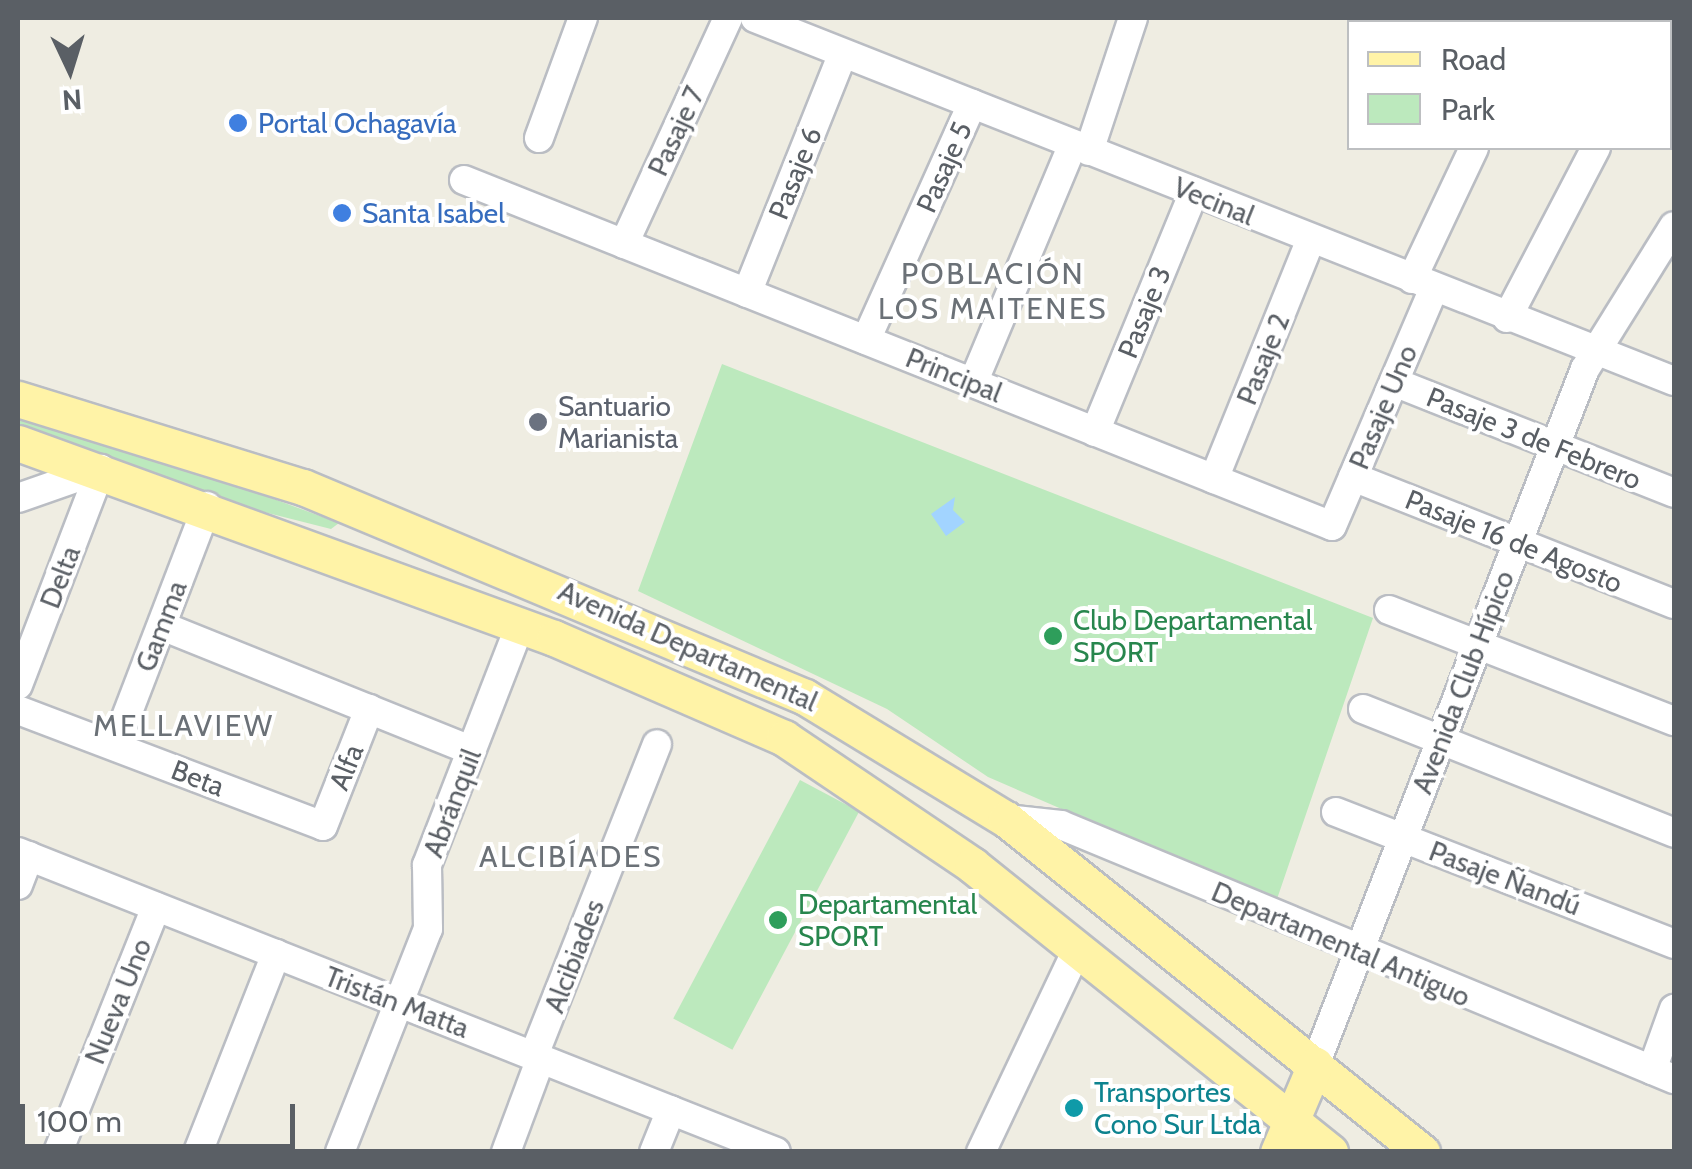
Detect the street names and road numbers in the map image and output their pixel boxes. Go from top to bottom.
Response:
street label: Pasaje 7 [641,81,711,181]
street label: Pasaje 5 [909,116,979,218]
street label: Pasaje 6 [761,122,829,224]
street label: Vecinal [1169,170,1259,232]
street label: Pasaje 3 [1110,261,1178,363]
street label: Pasaje 2 [1230,309,1296,409]
street label: Pasaje Uno [1342,340,1424,474]
street label: Principal [901,341,1007,409]
street label: Pasaje 3 de Febrero [1422,380,1646,496]
street label: Pasaje 16 de Agosto [1401,482,1627,600]
street label: Delta [33,541,87,613]
street label: Avenida Club Hípico [1405,566,1521,798]
street label: Avenida Departamental [553,574,823,718]
street label: Gamma [128,576,194,676]
street label: Alfa [322,739,370,795]
street label: Abránquil [416,744,488,862]
street label: Beta [167,753,229,803]
street label: Pasaje Ñandú [1425,834,1585,922]
street label: Departamental Antiguo [1207,874,1475,1014]
street label: Alcibiades [537,895,611,1017]
street label: Nueva Uno [78,933,158,1069]
street label: Tristán Matta [320,959,474,1045]

